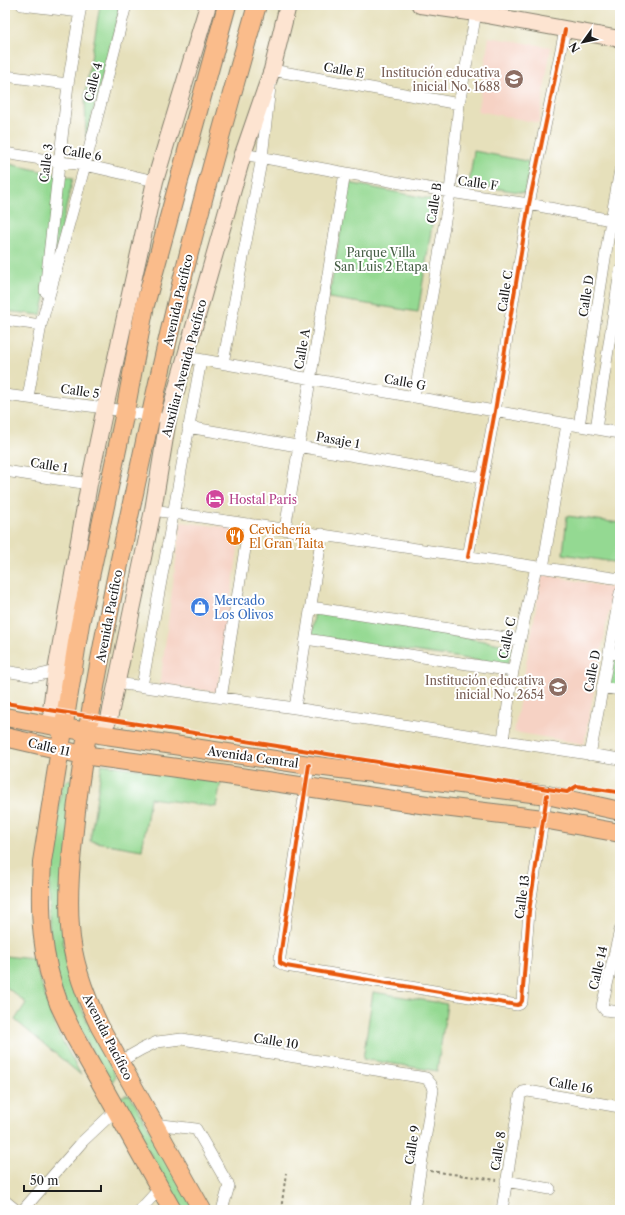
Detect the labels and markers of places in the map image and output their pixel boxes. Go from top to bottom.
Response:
place label: Institución educativa inicial No. 1688 [381,65,501,94]
school or university icon: Institución educativa inicial No. 1688 [503,68,525,90]
hotel icon: Hostal Paris [204,488,226,510]
place label: Hostal Paris [229,492,297,507]
place label: Cevichería El Gran Taita [249,522,324,551]
restaurant icon: Cevichería El Gran Taita [224,525,246,547]
place label: Mercado Los Olivos [214,593,273,622]
shop icon: Mercado Los Olivos [189,596,211,618]
place label: Institución educativa inicial No. 2654 [425,673,545,702]
school or university icon: Institución educativa inicial No. 2654 [547,676,569,698]

